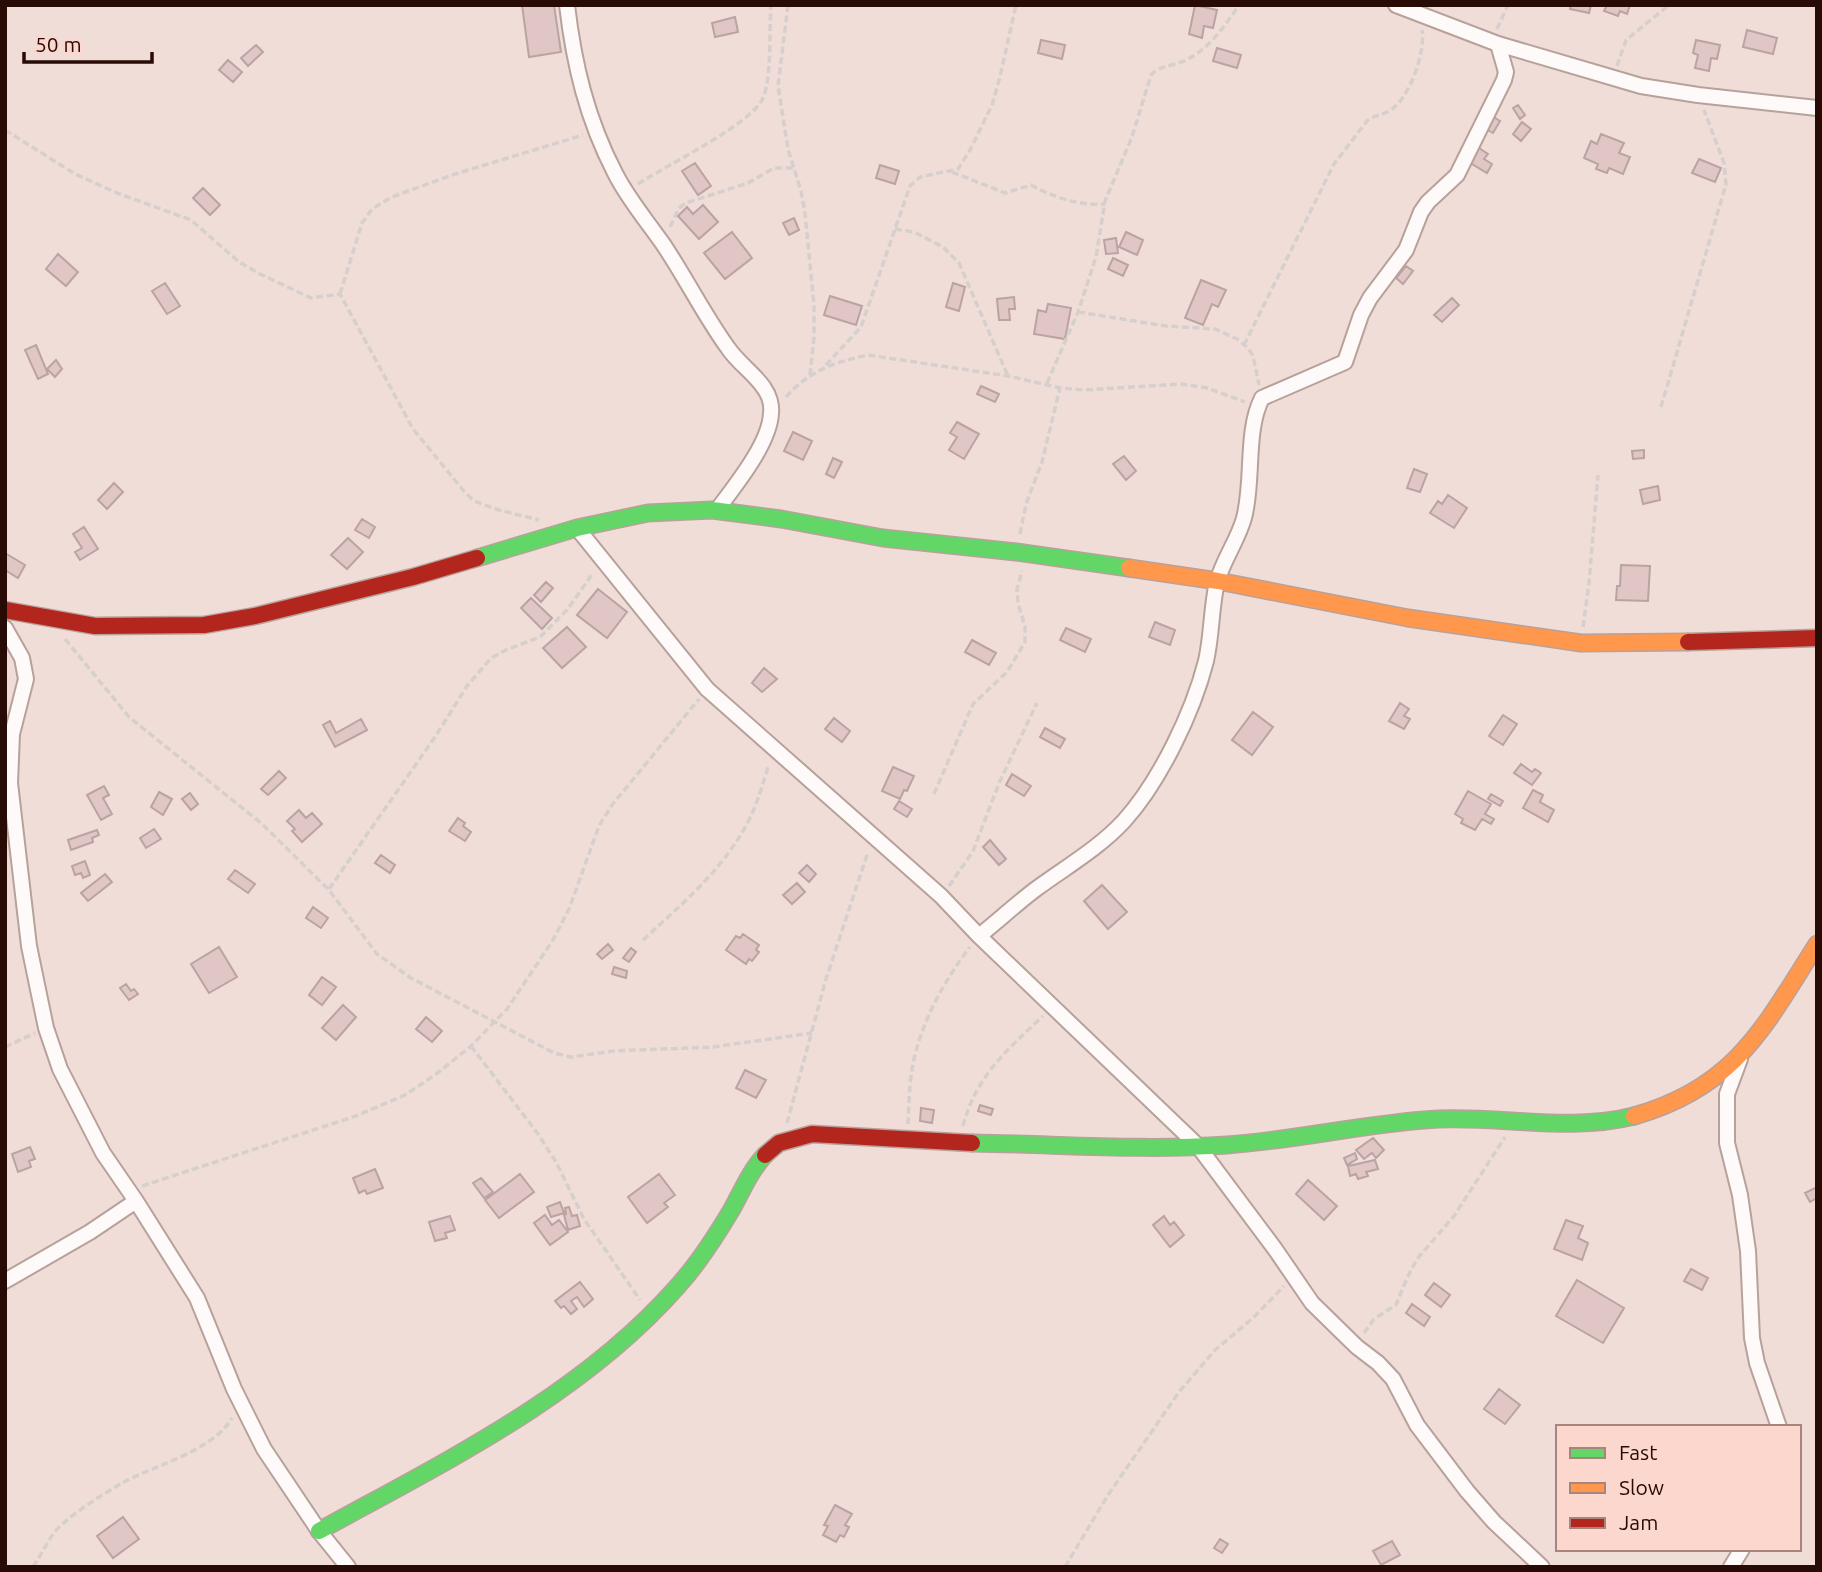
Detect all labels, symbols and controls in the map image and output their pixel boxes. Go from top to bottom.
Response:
scale bar [24,21,152,65]
text: 50 m [35,32,82,56]
legend [1556,1425,1801,1551]
text: Fast [1619,1440,1657,1464]
text: Slow [1619,1475,1664,1499]
text: Jam [1619,1510,1658,1534]

